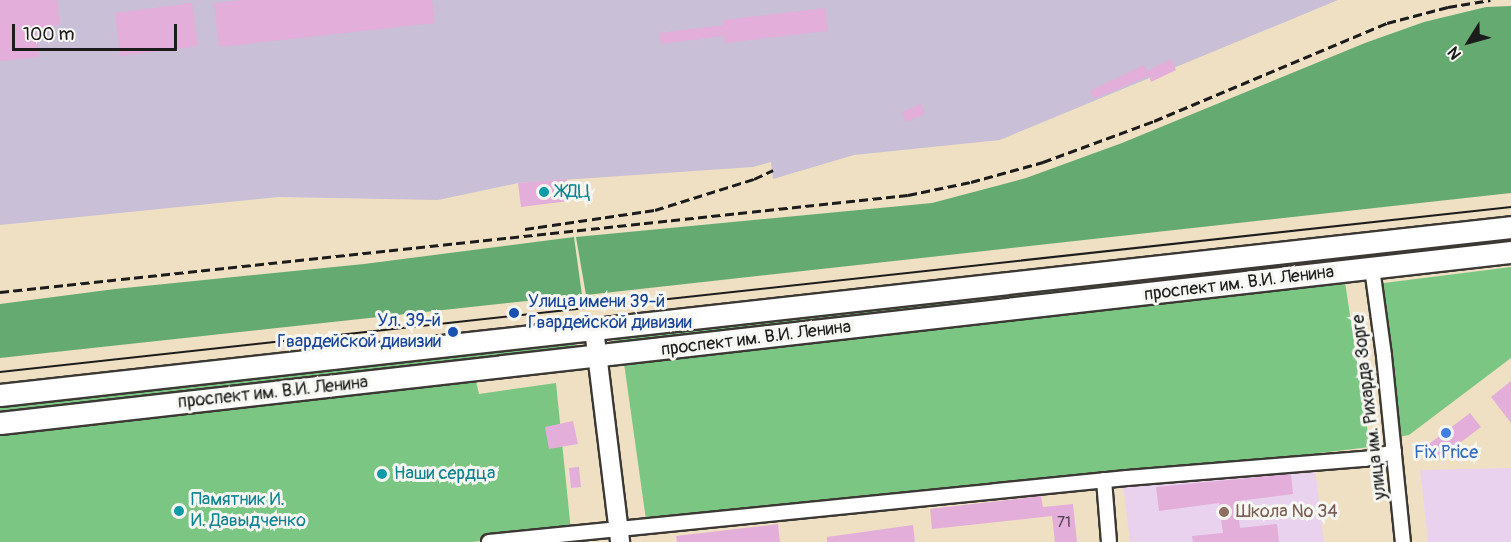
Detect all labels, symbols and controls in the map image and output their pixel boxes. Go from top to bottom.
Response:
scale bar [15,12,180,50]
north arrow [1439,12,1499,72]
text: 100 m [23,23,75,46]
text: N [1443,42,1466,63]
place label: ЖДЦ [556,181,590,203]
marker: ЖДЦ [537,185,551,199]
street label: проспект им. В.И. Ленина [1143,262,1335,306]
place label: Улица имени 39-й Гвардейской дивизии [528,292,692,334]
marker: Улица имени 39-й Гвардейской дивизии [505,304,523,322]
place label: Ул. 39-й Гвардейской дивизии [277,311,441,354]
street label: улица им. Рихарда Зорге [1348,313,1392,501]
street label: проспект им. В.И. Ленина [660,317,852,361]
marker: Ул. 39-й Гвардейской дивизии [446,325,460,339]
street label: проспект им. В.И. Ленина [177,372,369,414]
marker: Fix Price [1439,426,1453,440]
place label: Fix Price [1414,442,1478,464]
place label: Наши сердца [394,463,495,485]
marker: Наши сердца [375,467,389,481]
place label: Памятник И. И. Давыдченко [191,490,306,532]
place label: Школа № 34 [1236,501,1338,523]
marker: Памятник И. И. Давыдченко [172,504,186,518]
marker: Школа № 34 [1217,505,1231,519]
house number: 71 [1057,514,1071,532]

